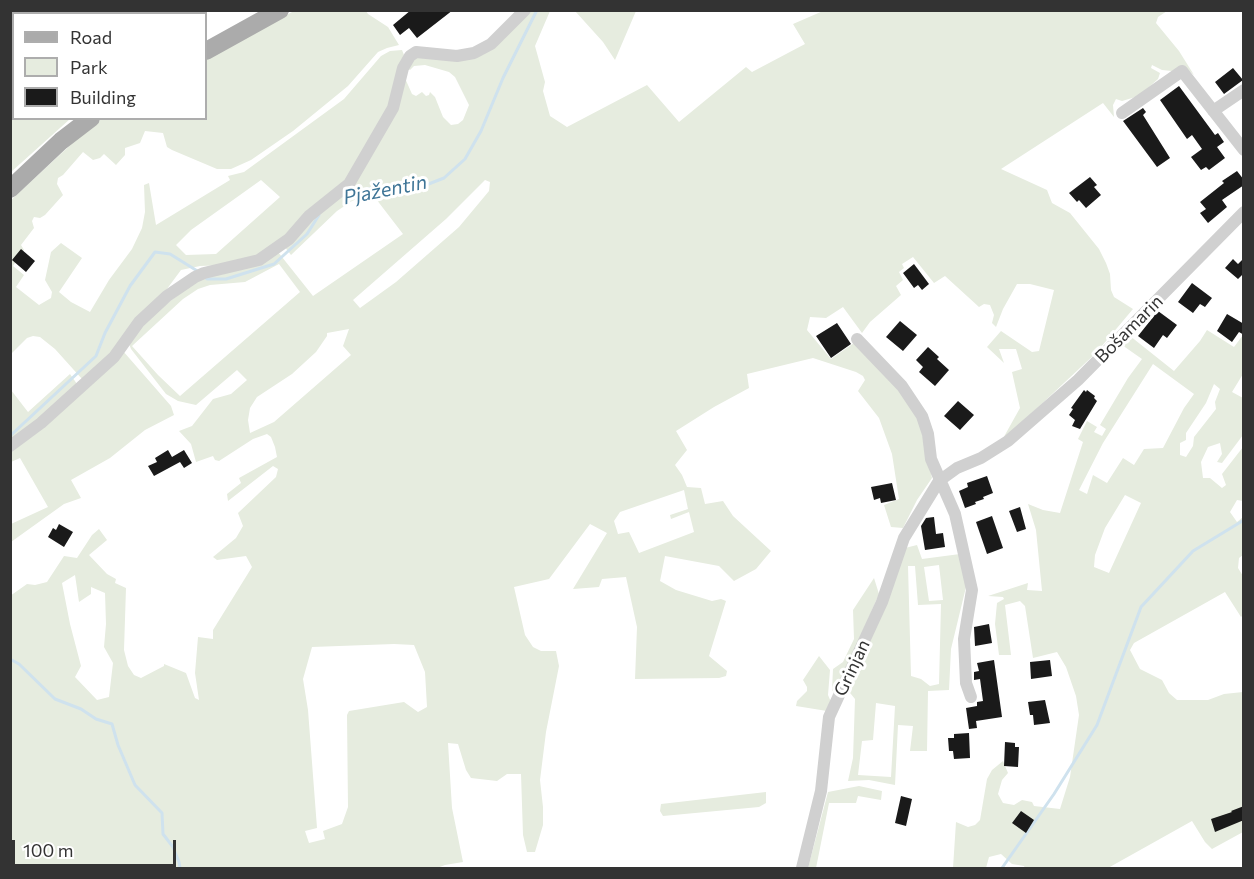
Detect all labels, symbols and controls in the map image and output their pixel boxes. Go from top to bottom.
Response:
legend [12,12,207,120]
text: Road [70,26,112,48]
text: Park [70,56,108,78]
text: Building [70,86,136,108]
water label: Pjažentin [341,170,429,210]
street label: Bošamarin [1091,291,1167,367]
street label: Grinjan [830,636,874,700]
scale bar [15,828,178,866]
text: 100 m [23,839,73,861]

